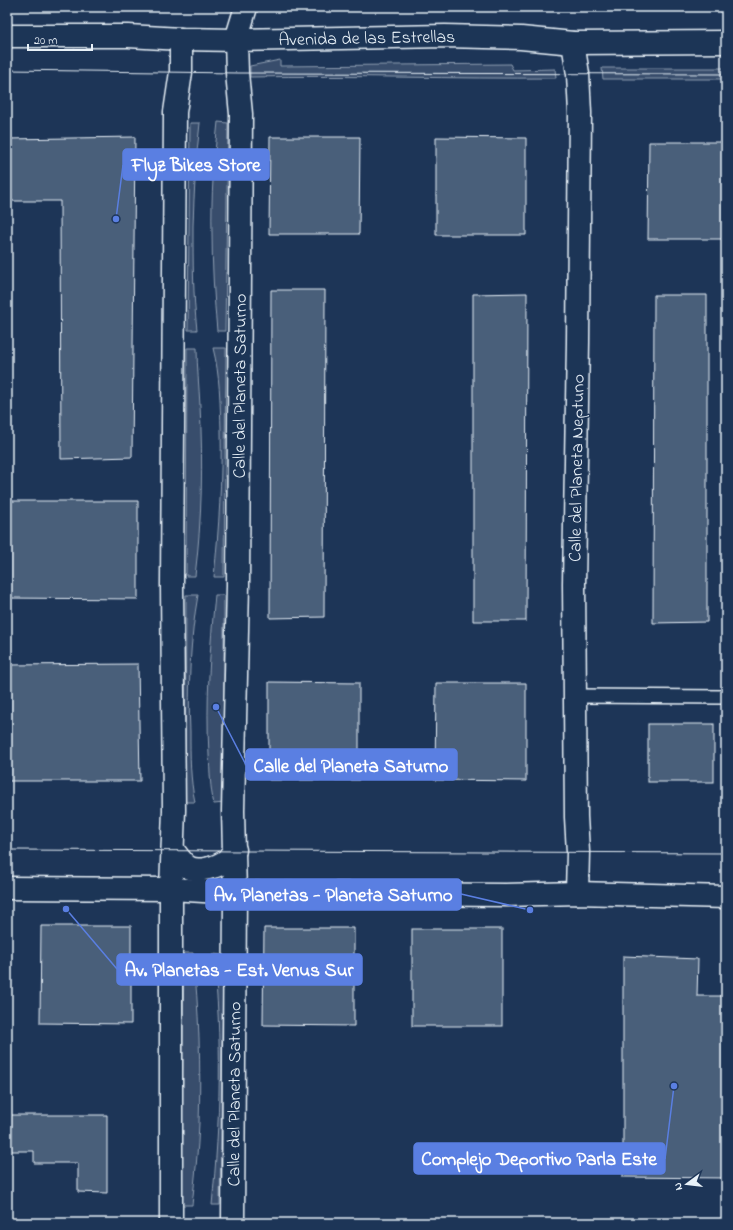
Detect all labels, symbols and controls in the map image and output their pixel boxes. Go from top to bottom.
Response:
street label: Avenida de las Estrellas [278,25,456,54]
scale bar [28,26,92,52]
text: 20 m [34,32,57,50]
callout: Flyz Bikes Store [123,149,269,180]
text: Flyz Bikes Store [130,153,261,182]
street label: Calle del Planeta Saturno [228,294,255,479]
street label: Calle del Planeta Neptuno [563,374,593,562]
callout: Calle del Planeta Saturno [246,749,457,780]
text: Calle del Planeta Saturno [254,754,449,781]
callout: Av. Planetas - Planeta Saturno [206,879,461,910]
text: Av. Planetas - Planeta Saturno [213,883,453,910]
callout: Av. Planetas - Est. Venus Sur [117,954,362,985]
text: Av. Planetas - Est. Venus Sur [125,958,355,985]
street label: Calle del Planeta Saturno [222,1002,249,1186]
callout: Complejo Deportivo Parla Este [414,1143,665,1174]
text: Complejo Deportivo Parla Este [421,1147,657,1174]
north arrow [667,1164,707,1204]
text: N [670,1181,687,1192]

